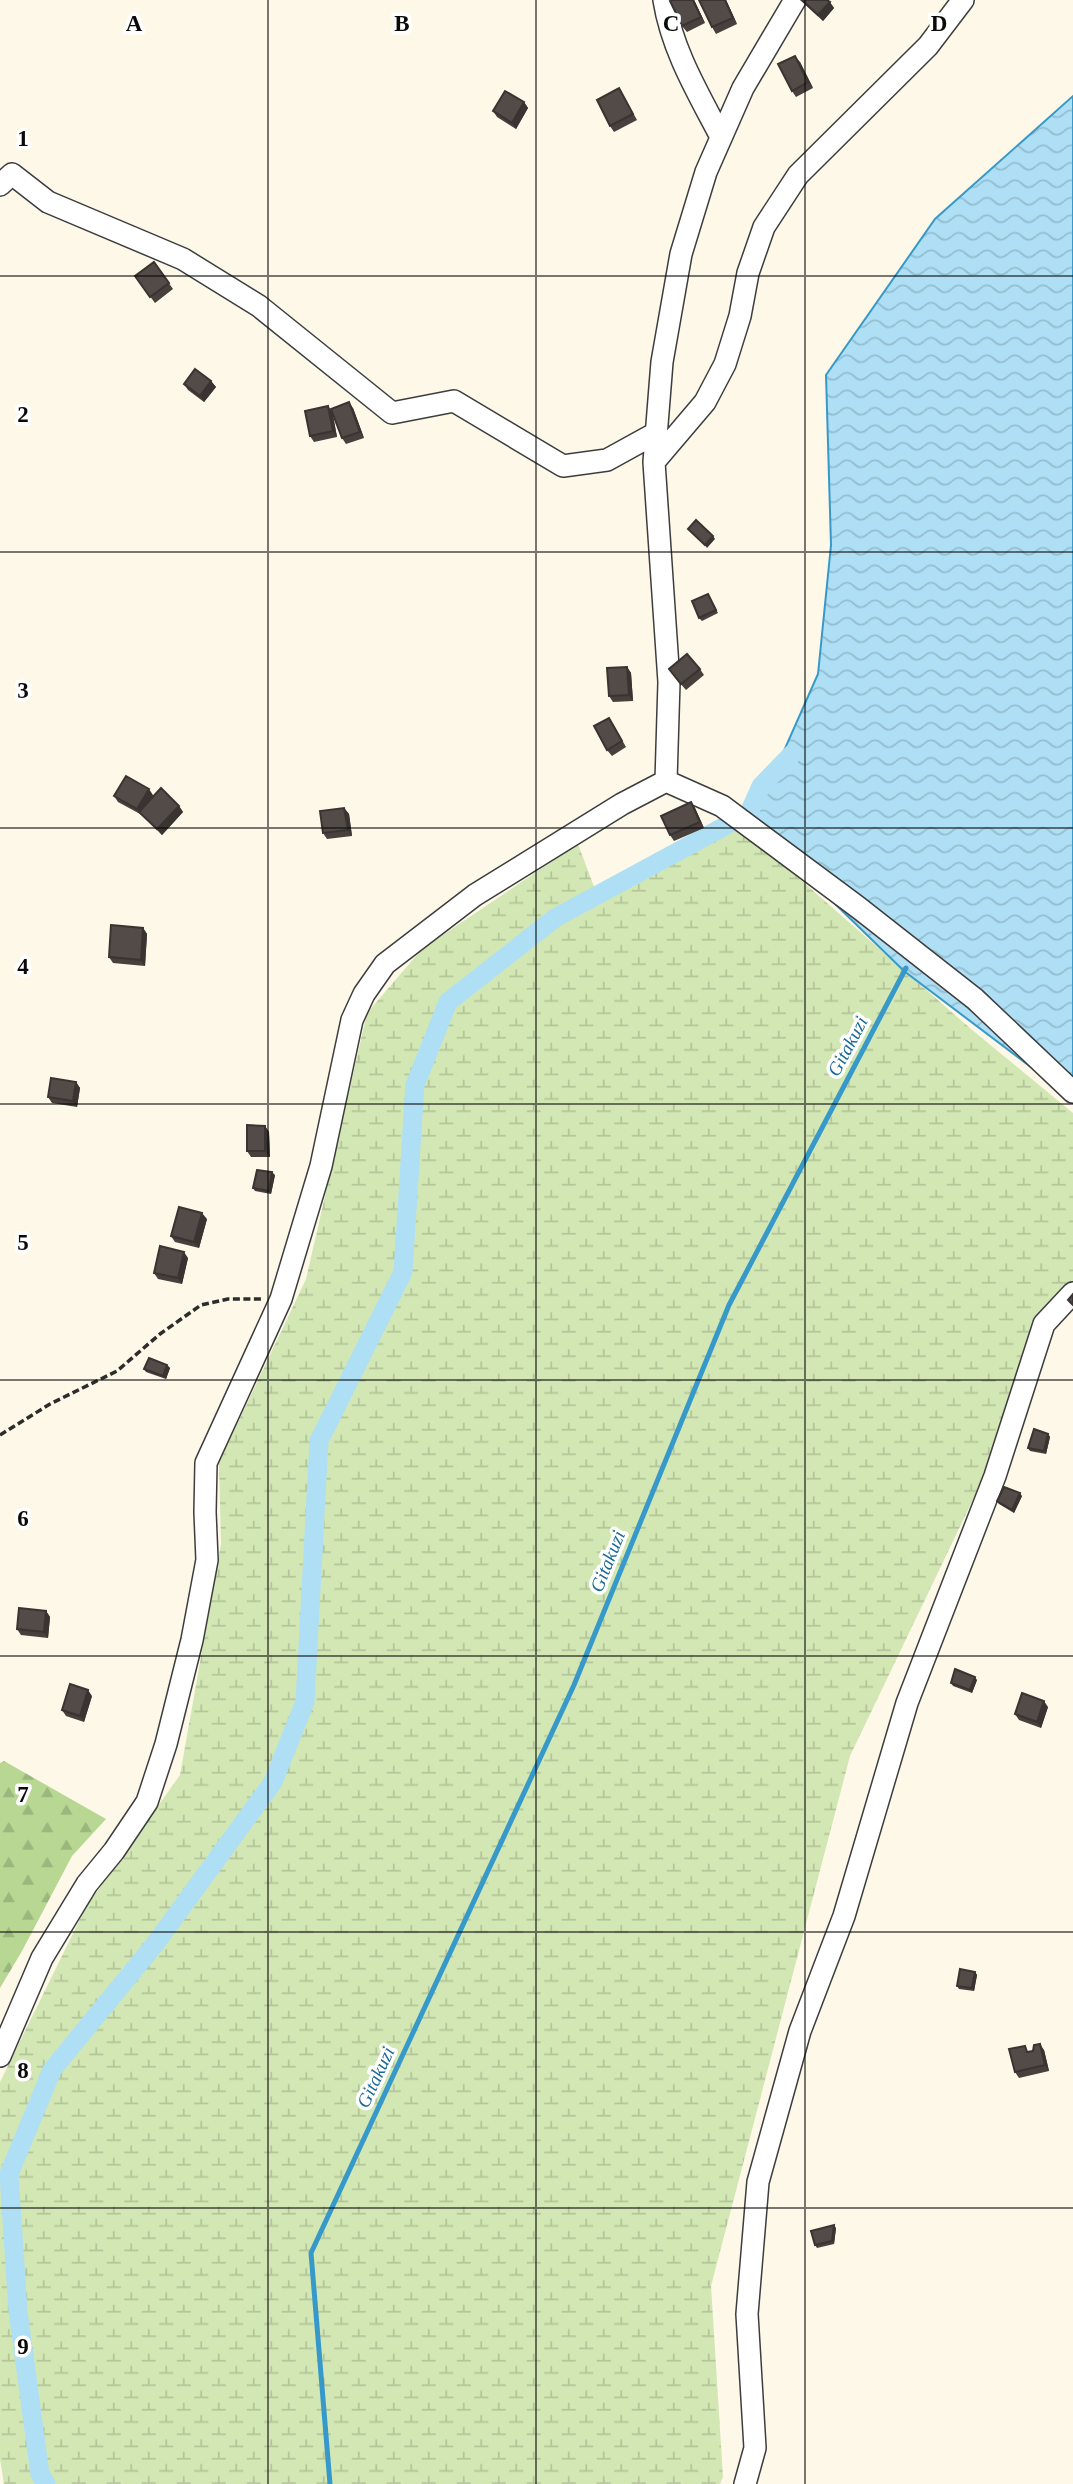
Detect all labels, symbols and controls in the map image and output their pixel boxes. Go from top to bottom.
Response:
text: A [126,11,143,36]
text: B [394,11,410,36]
text: C [663,11,679,36]
text: D [931,11,947,36]
text: 1 [17,126,29,151]
text: 2 [17,402,29,427]
text: 3 [17,678,29,703]
text: 4 [17,954,29,979]
water label: Gitakuzi [823,1013,872,1080]
text: 5 [17,1230,29,1255]
text: 6 [17,1506,29,1531]
water label: Gitakuzi [586,1527,629,1595]
text: 7 [17,1782,29,1807]
water label: Gitakuzi [352,2044,399,2111]
text: 8 [17,2058,29,2083]
text: 9 [17,2334,29,2359]

